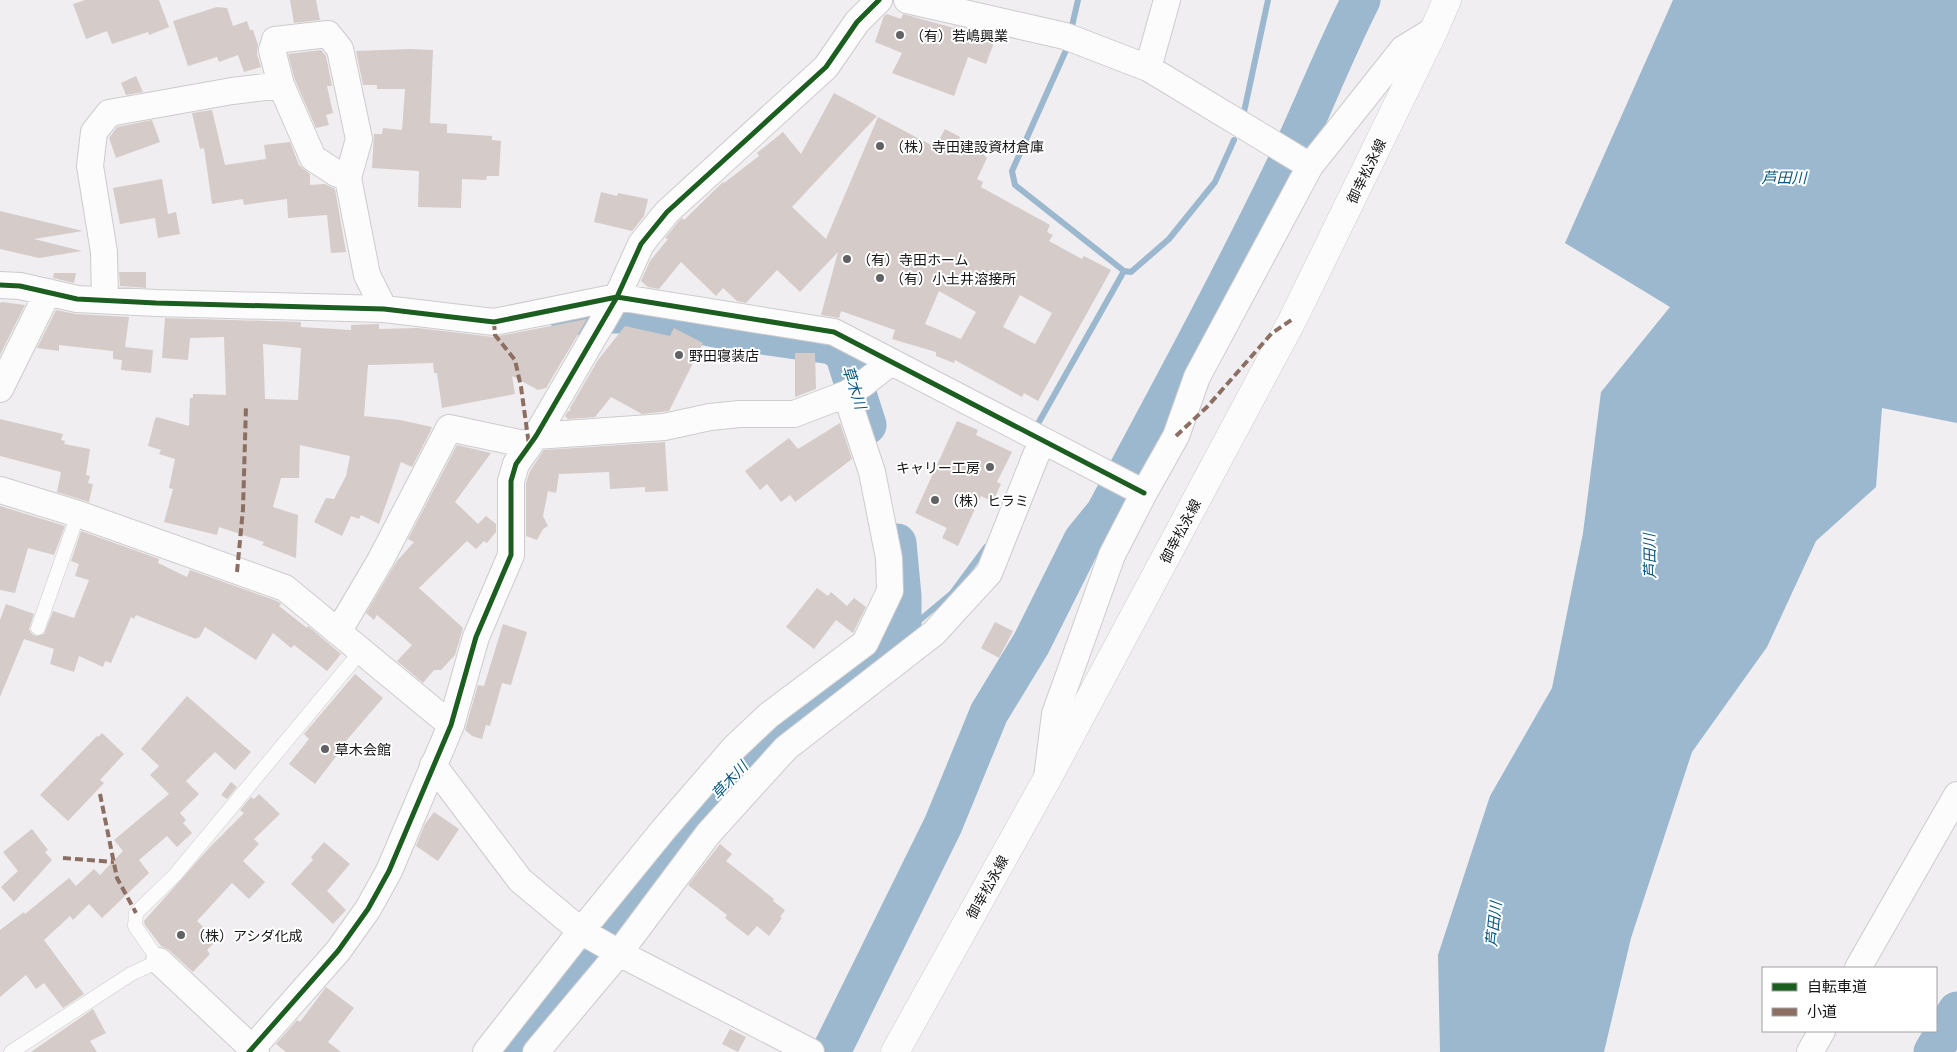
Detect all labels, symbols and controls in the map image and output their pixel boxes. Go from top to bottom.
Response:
place label: （有）若嶋興業 [910,26,1008,45]
marker: （有）若嶋興業 [894,29,906,41]
street label: 御幸松永線 [1342,135,1390,207]
place label: （株）寺田建設資材倉庫 [890,137,1044,156]
marker: （株）寺田建設資材倉庫 [874,140,886,152]
water label: 芦田川 [1761,167,1808,187]
place label: （有）寺田ホーム [857,250,969,269]
marker: （有）寺田ホーム [841,253,853,265]
place label: （有）小土井溶接所 [890,269,1016,288]
marker: （有）小土井溶接所 [874,272,886,284]
place label: 野田寝装店 [689,346,759,365]
marker: 野田寝装店 [673,349,685,361]
water label: 草木川 [839,363,872,413]
place label: キャリー工房 [896,458,980,477]
marker: キャリー工房 [984,461,996,473]
place label: （株）ヒラミ [945,491,1029,510]
marker: （株）ヒラミ [929,494,941,506]
street label: 御幸松永線 [1155,496,1205,566]
water label: 芦田川 [1639,531,1659,579]
place label: 草木会館 [335,740,391,759]
marker: 草木会館 [319,743,331,755]
water label: 草木川 [706,755,753,803]
street label: 御幸松永線 [962,852,1012,922]
water label: 芦田川 [1481,899,1506,947]
place label: （株）アシダ化成 [191,926,302,945]
marker: （株）アシダ化成 [175,929,187,941]
legend [1762,967,1937,1032]
text: 自転車道 [1807,976,1867,996]
text: 小道 [1807,1001,1837,1021]

